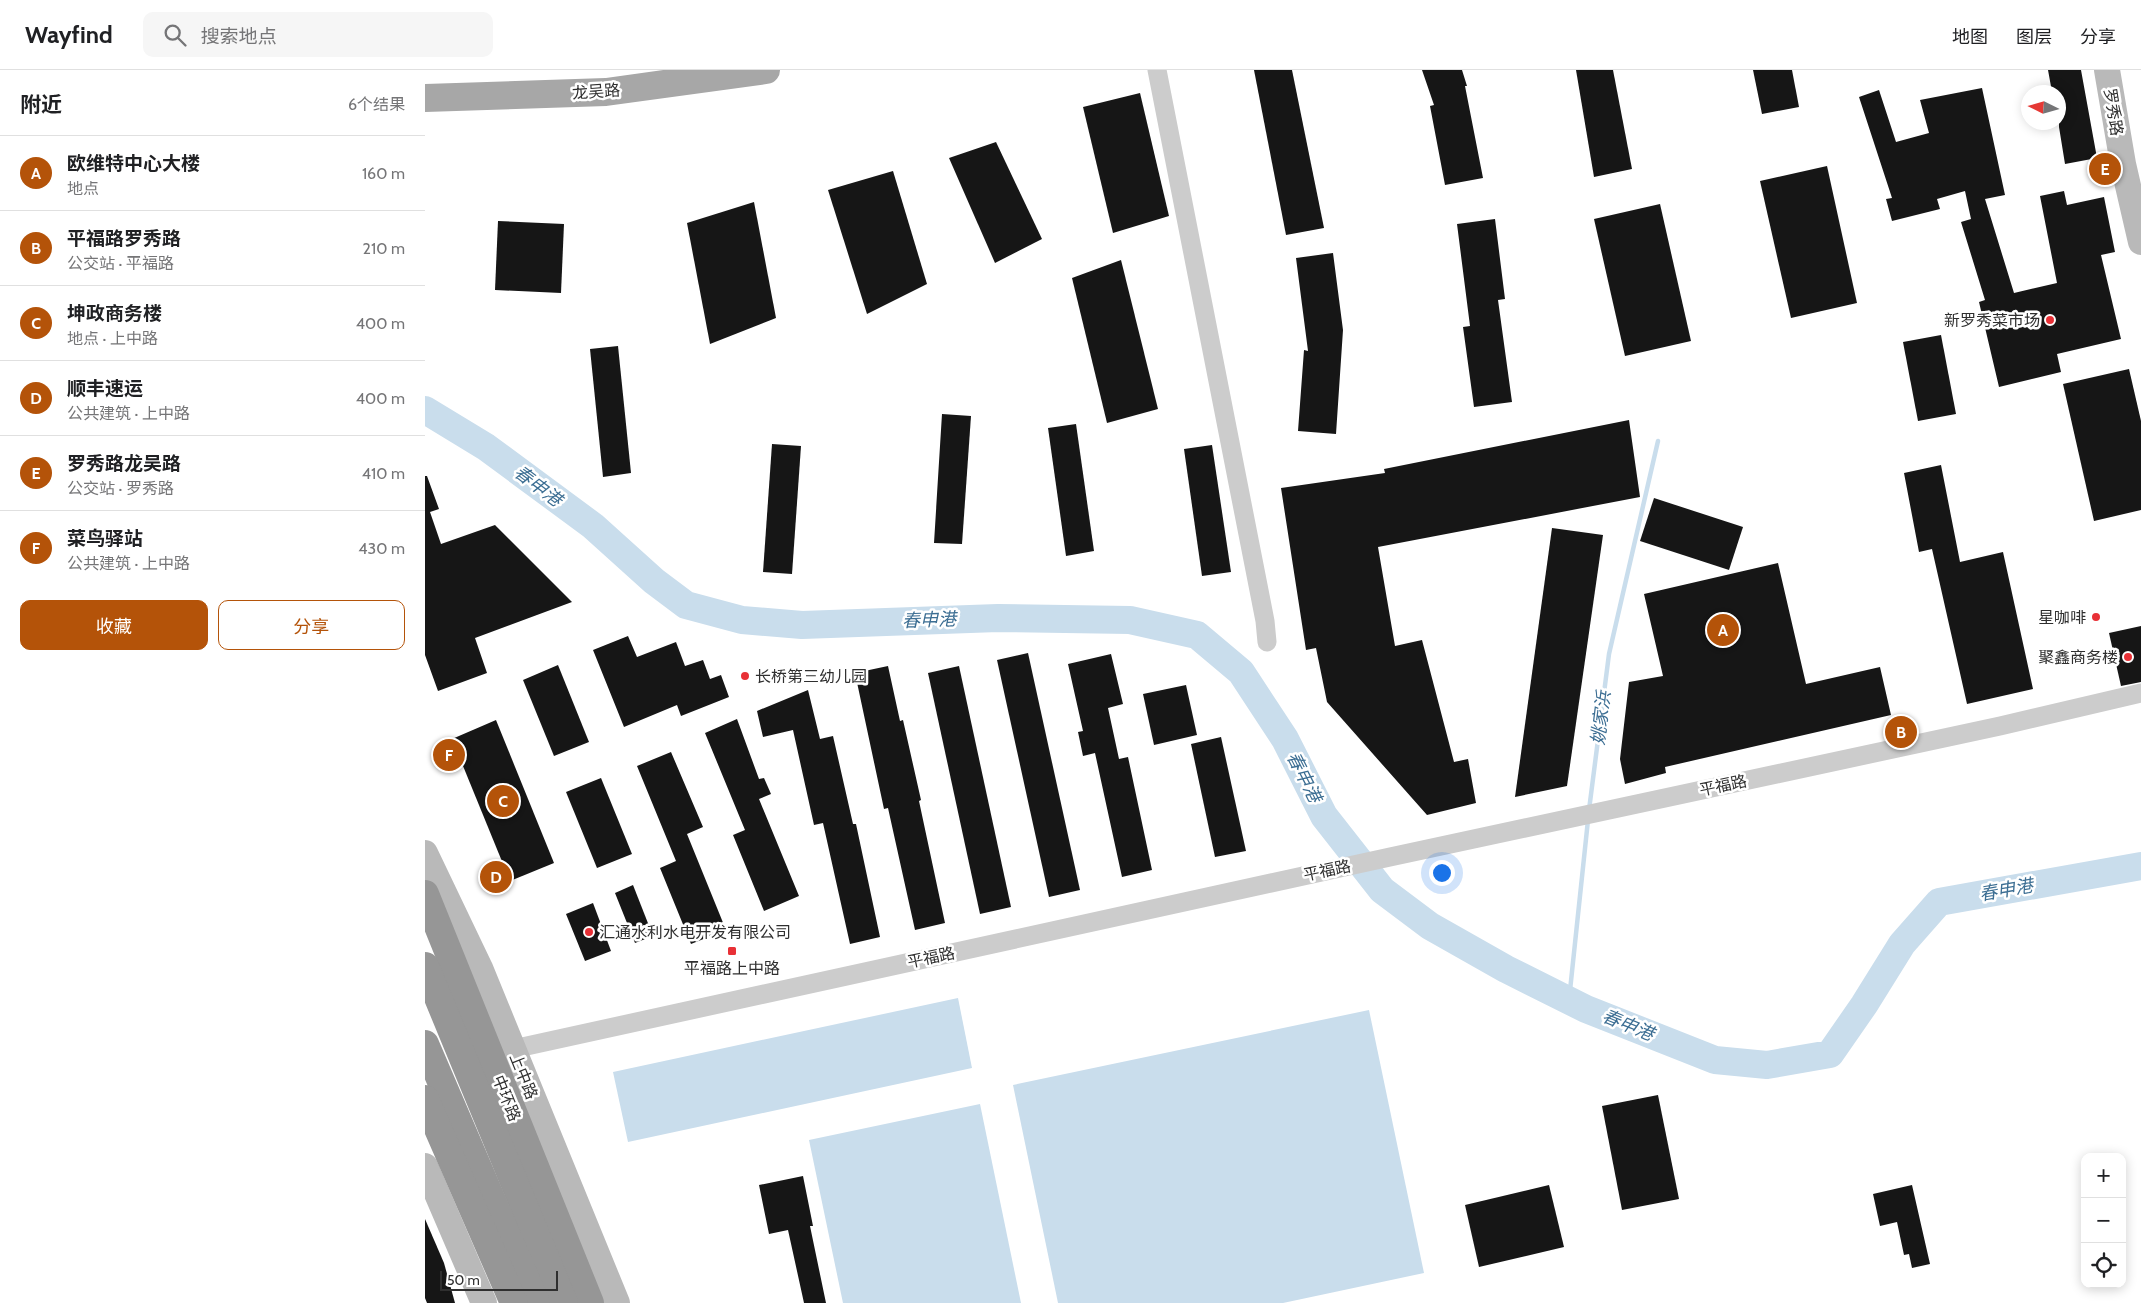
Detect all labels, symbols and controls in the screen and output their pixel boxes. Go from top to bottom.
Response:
search box [143,12,493,57]
text: Wayfind [25,20,113,49]
icon: search [161,21,189,49]
text: 搜索地点 [201,25,277,48]
text: 地图 [1952,26,1988,48]
text: 图层 [2016,26,2052,48]
text: 分享 [2080,26,2116,48]
street label: 龙吴路 [571,80,621,103]
north arrow [2021,85,2066,130]
street label: 罗秀路 [2100,87,2127,137]
text: 附近 [20,92,62,117]
text: 6个结果 [348,95,405,114]
pin: E [2089,150,2121,188]
text: 欧维特中心大楼 [67,152,200,175]
text: A [31,164,41,183]
text: 160 m [362,164,405,183]
text: 地点 [67,179,99,198]
text: 平福路罗秀路 [67,227,181,250]
text: B [31,239,41,258]
text: 210 m [363,239,405,258]
text: 公交站 · 平福路 [67,254,174,273]
text: 坤政商务楼 [67,302,162,325]
place label: 新罗秀菜市场 [1944,311,2040,330]
text: C [31,314,41,333]
text: 400 m [356,314,405,333]
marker: 新罗秀菜市场 [2044,314,2056,326]
text: 地点 · 上中路 [67,329,158,348]
text: 顺丰速运 [67,377,143,400]
text: D [30,389,42,408]
text: 400 m [356,389,405,408]
text: 公共建筑 · 上中路 [67,404,190,423]
text: 罗秀路龙吴路 [67,452,181,475]
water label: 春申港 [510,461,569,513]
text: E [31,464,41,483]
text: 410 m [362,464,405,483]
text: 公交站 · 罗秀路 [67,479,174,498]
text: 菜鸟驿站 [67,527,143,550]
text: F [32,539,40,558]
text: 430 m [358,539,405,558]
text: 公共建筑 · 上中路 [67,554,190,573]
button: 收藏 [20,600,208,650]
button: 分享 [218,600,405,650]
water label: 春申港 [902,608,959,632]
place label: 星咖啡 [2038,608,2086,627]
pin: A [1707,611,1739,649]
marker: 星咖啡 [2090,611,2102,623]
place label: 聚鑫商务楼 [2038,648,2118,667]
marker: 聚鑫商务楼 [2122,651,2134,663]
place label: 长桥第三幼儿园 [755,667,867,686]
marker: 长桥第三幼儿园 [739,670,751,682]
water label: 姚家浜 [1587,688,1615,746]
pin: B [1885,713,1917,751]
pin: F [433,736,465,774]
water label: 春申港 [1282,748,1327,809]
street label: 平福路 [1698,771,1749,800]
pin: C [487,782,519,820]
street label: 平福路 [1302,856,1353,885]
pin: D [480,858,512,896]
your location [1429,860,1455,886]
water label: 春申港 [1978,874,2037,906]
place label: 汇通水利水电开发有限公司 [599,923,791,942]
marker: 汇通水利水电开发有限公司 [583,926,595,938]
street label: 平福路 [906,943,957,972]
marker: 平福路上中路 [726,945,738,957]
place label: 平福路上中路 [684,959,780,978]
water label: 春申港 [1599,1005,1660,1046]
street label: 上中路 [506,1050,541,1102]
street label: 中环路 [489,1072,524,1124]
map controls [2081,1153,2126,1288]
button: + [2081,1153,2126,1198]
button: − [2081,1198,2126,1243]
button: locate [2081,1243,2126,1288]
scale bar [440,1268,557,1291]
text: 50 m [447,1271,480,1289]

